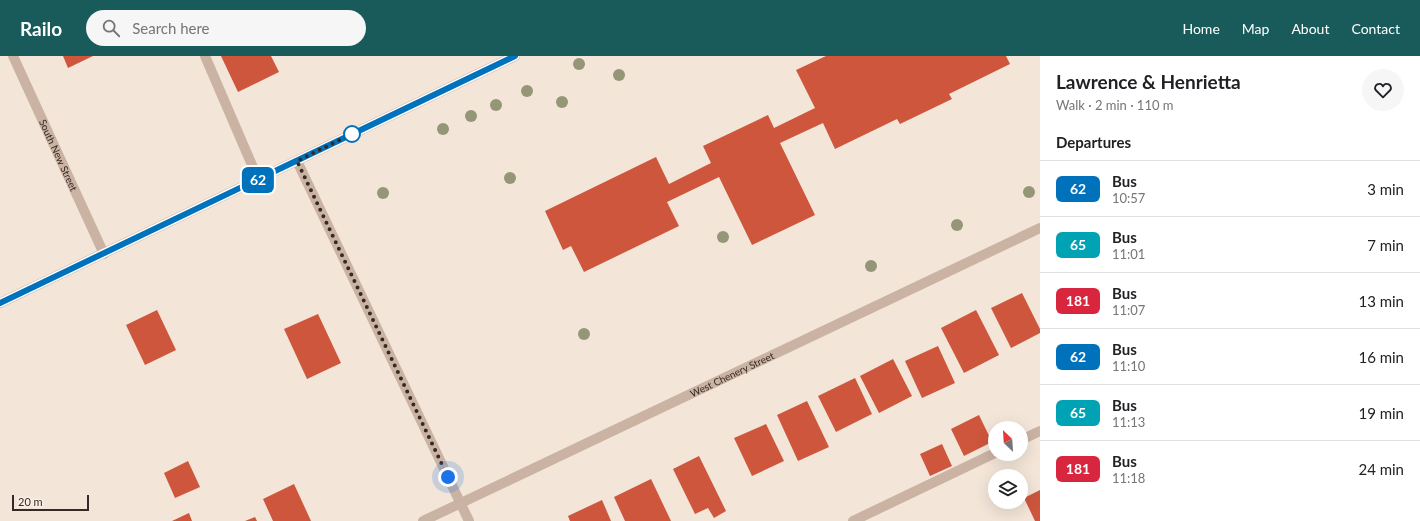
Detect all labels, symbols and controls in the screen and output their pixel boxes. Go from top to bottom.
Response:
search box [86,10,366,46]
text: Railo [20,17,62,40]
icon: search [100,17,122,39]
text: Search here [132,19,210,37]
text: Home [1182,20,1220,37]
text: Map [1242,20,1269,37]
text: About [1291,20,1329,37]
text: Contact [1351,20,1400,37]
button: heart [1362,69,1404,111]
text: Lawrence & Henrietta [1056,70,1241,93]
text: Walk · 2 min · 110 m [1056,97,1174,113]
street label: South New Street [37,117,80,193]
unlabelled marker [343,125,361,143]
text: Departures [1056,133,1131,151]
line badge: 62 [240,167,276,193]
text: 62 [250,171,266,188]
text: Bus [1112,172,1137,190]
text: 62 [1070,180,1086,197]
text: 3 min [1367,180,1404,198]
text: 10:57 [1112,190,1145,206]
text: Bus [1112,228,1137,246]
text: 65 [1070,236,1086,253]
text: 7 min [1367,236,1404,254]
text: 11:01 [1112,246,1145,262]
text: Bus [1112,284,1137,302]
text: 181 [1066,292,1090,309]
text: 13 min [1358,292,1404,310]
text: 11:07 [1112,302,1145,318]
text: Bus [1112,340,1137,358]
text: 62 [1070,348,1086,365]
text: 16 min [1358,348,1404,366]
street label: West Chenery Street [688,349,776,399]
text: 11:10 [1112,358,1145,374]
text: Bus [1112,396,1137,414]
text: 65 [1070,404,1086,421]
text: 19 min [1358,404,1404,422]
text: 11:13 [1112,414,1145,430]
north arrow [988,421,1028,461]
map controls [988,421,1028,509]
text: Bus [1112,452,1137,470]
text: 181 [1066,460,1090,477]
text: 24 min [1358,460,1404,478]
your location [438,467,458,487]
button: layers [988,469,1028,509]
text: 11:18 [1112,470,1145,486]
scale bar [12,493,89,512]
text: 20 m [18,495,43,508]

